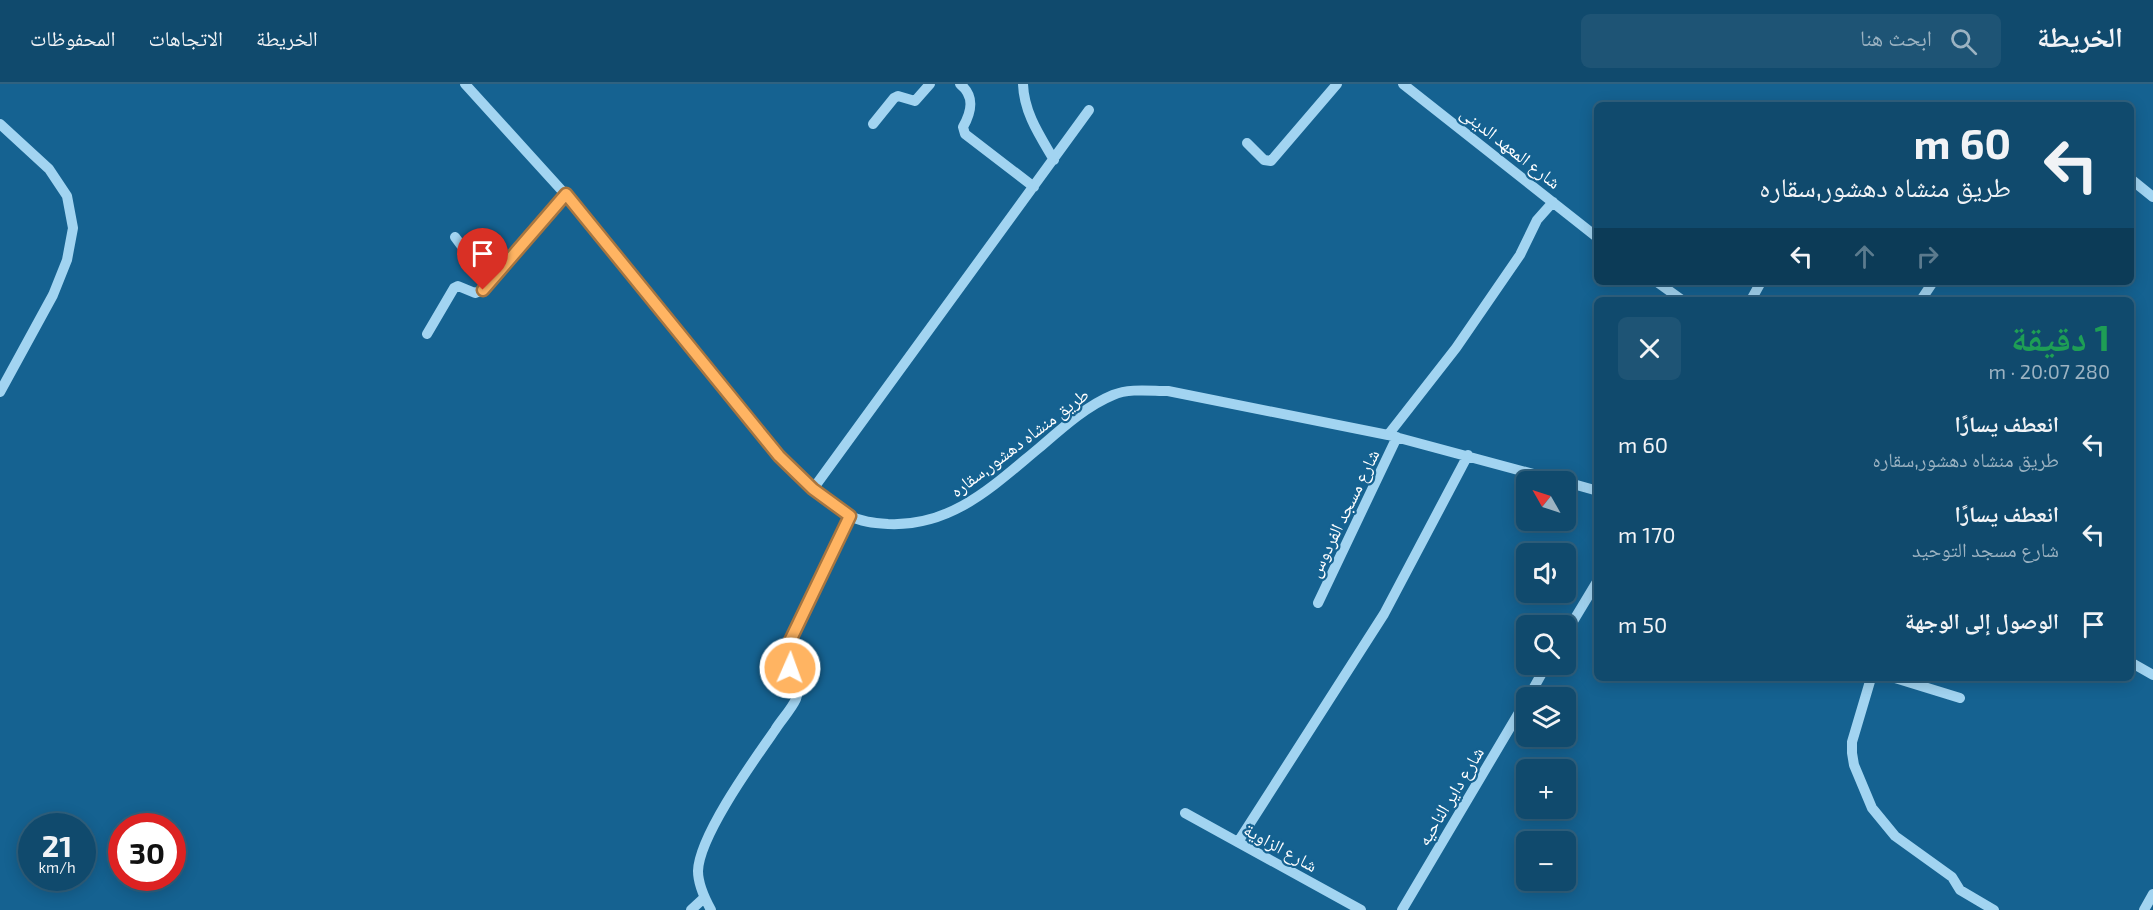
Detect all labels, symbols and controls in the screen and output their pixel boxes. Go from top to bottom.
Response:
search box [1581,14,2001,68]
text: الخريطة [2037,19,2123,53]
text: ابحث هنا [1860,24,1932,50]
text: المحفوظات [30,25,115,50]
text: الاتجاهات [148,25,223,50]
text: الخريطة [256,25,318,50]
icon: search [1947,25,1980,58]
street label: شارع المعهد الدينى [1456,101,1565,194]
text: 60 m [1914,117,2011,167]
icon: left [2032,126,2110,204]
text: طريق منشاه دهشور,سقاره [1759,170,2011,202]
pin [457,228,508,290]
icon: arrive [466,237,499,270]
icon: left [1785,240,1818,273]
icon: ahead [1848,240,1881,273]
icon: right [1911,240,1944,273]
text: 1 دقيقة [2011,315,2110,358]
button: close [1618,317,1681,380]
text: 280 m · 20:07 [1989,359,2110,383]
street label: طريق منشاه دهشور,سقاره [945,383,1093,502]
text: انعطف يسارًا [1954,410,2059,436]
icon: left [2077,428,2110,461]
text: 60 m [1618,431,1668,457]
street label: شارع مسجد الفردوس [1303,446,1384,581]
text: طريق منشاه دهشور,سقاره [1872,447,2059,471]
north arrow [1516,471,1576,531]
map controls [1516,471,1576,891]
text: انعطف يسارًا [1954,500,2059,526]
icon: left [2077,518,2110,551]
text: 170 m [1618,521,1675,547]
text: شارع مسجد التوحيد [1912,537,2059,561]
button: sound [1516,543,1576,603]
text: الوصول إلى الوجهة [1905,607,2059,633]
icon: arrive [2077,608,2110,641]
text: 50 m [1618,611,1667,637]
button: search [1516,615,1576,675]
position arrow [758,636,822,700]
button: layers [1516,687,1576,747]
street label: شارع داير الناحيه [1412,743,1489,850]
button: + [1516,759,1576,819]
speed limit sign: 30 [108,813,186,891]
street label: شارع الزاوية [1240,818,1322,877]
text: 21 [42,827,72,863]
button: − [1516,831,1576,891]
text: km/h [38,858,76,876]

